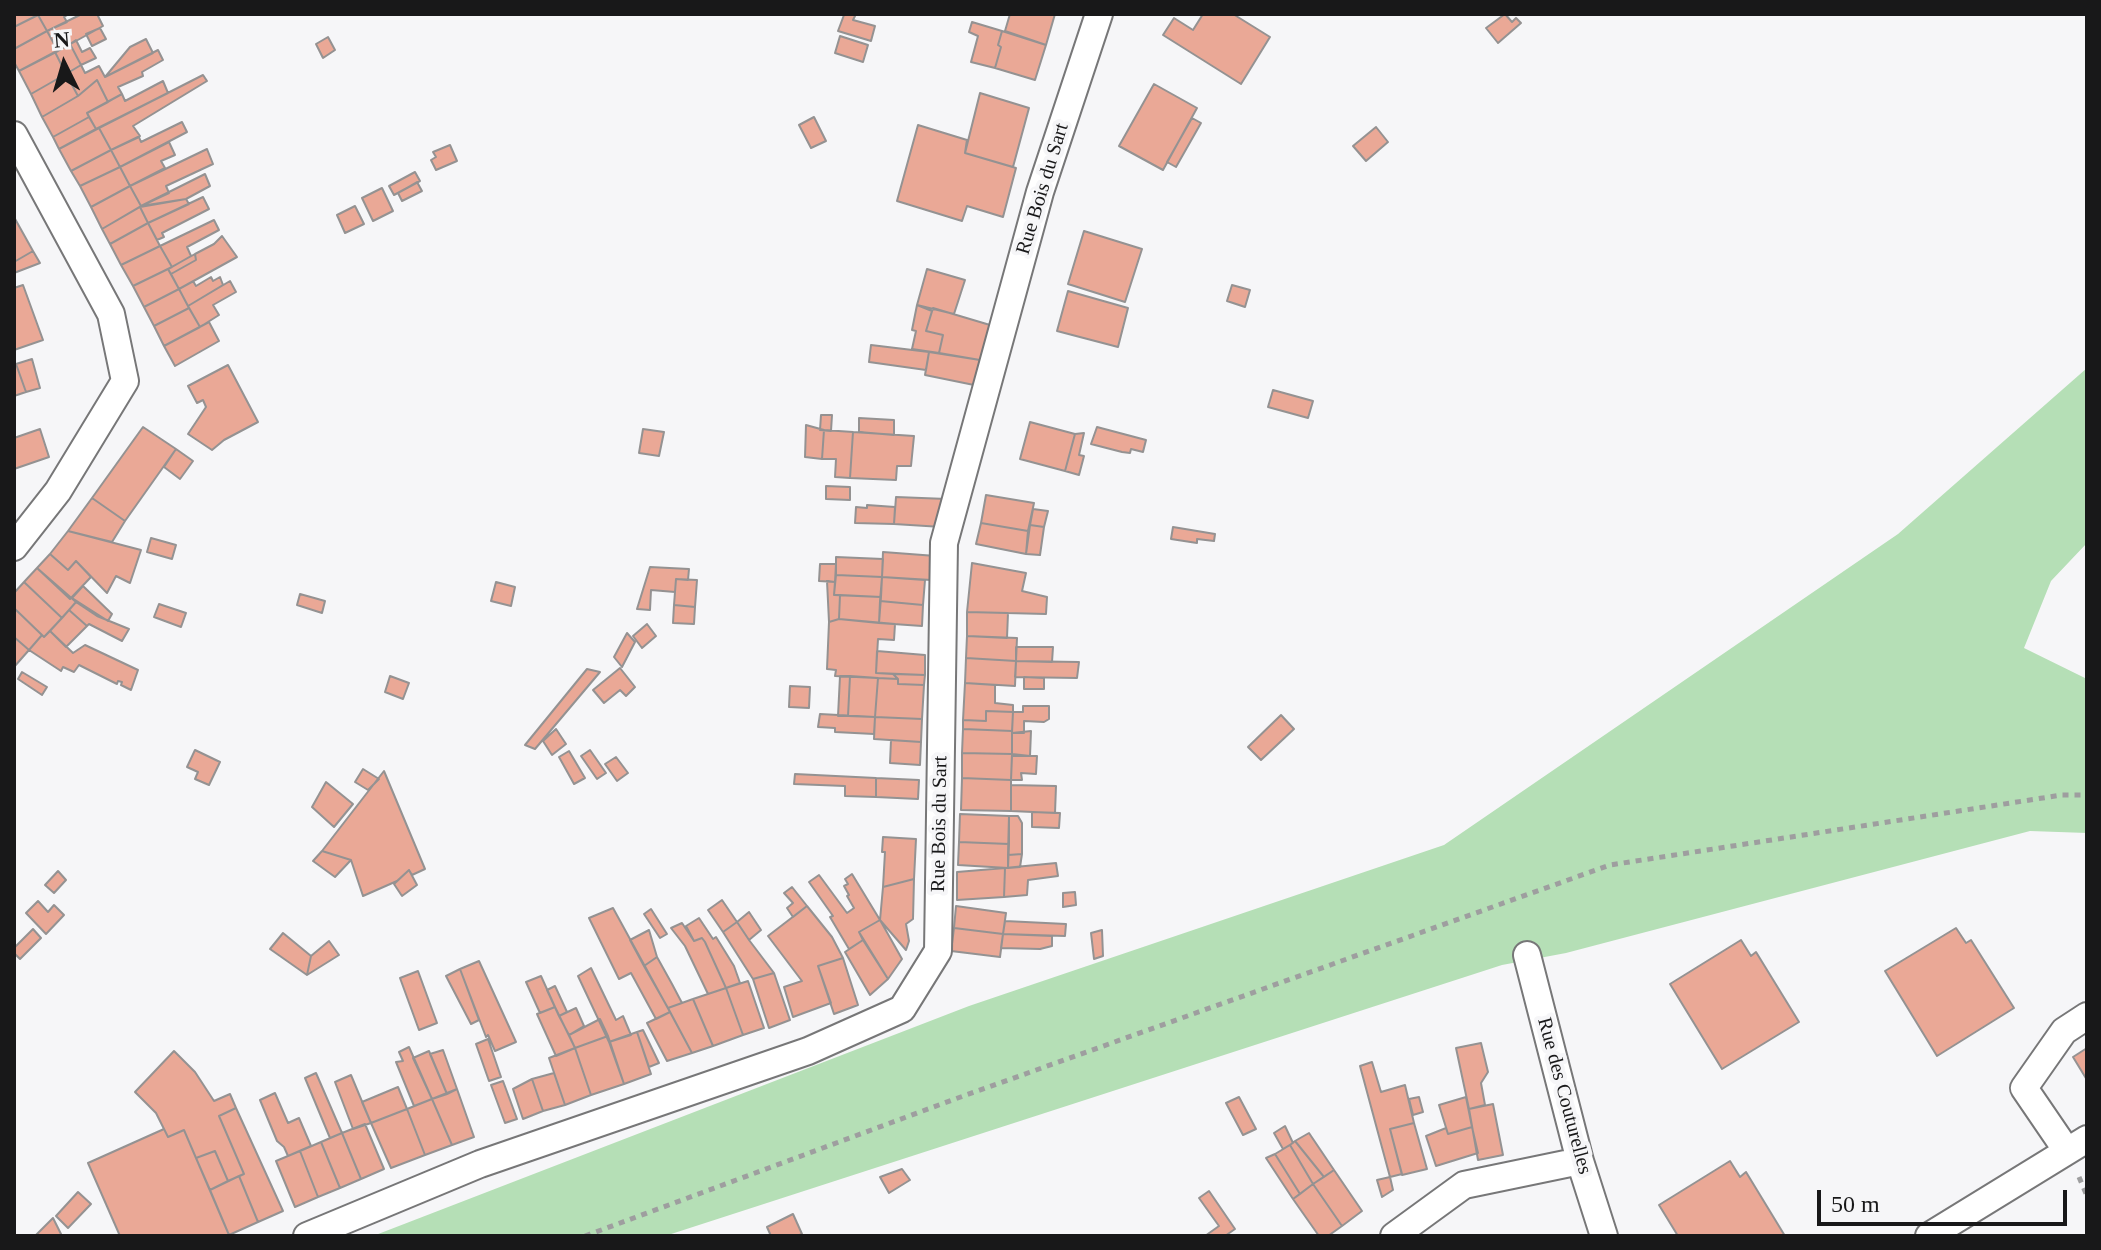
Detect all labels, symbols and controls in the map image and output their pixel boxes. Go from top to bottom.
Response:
north arrow [24,24,104,104]
text: N [53,26,71,53]
street label: Rue Bois du Sart [1012,120,1074,258]
street label: Rue Bois du Sart [927,756,953,892]
street label: Rue des Couturelles [1532,1015,1596,1177]
scale bar [1821,1174,2071,1224]
text: 50 m [1831,1191,1880,1217]

